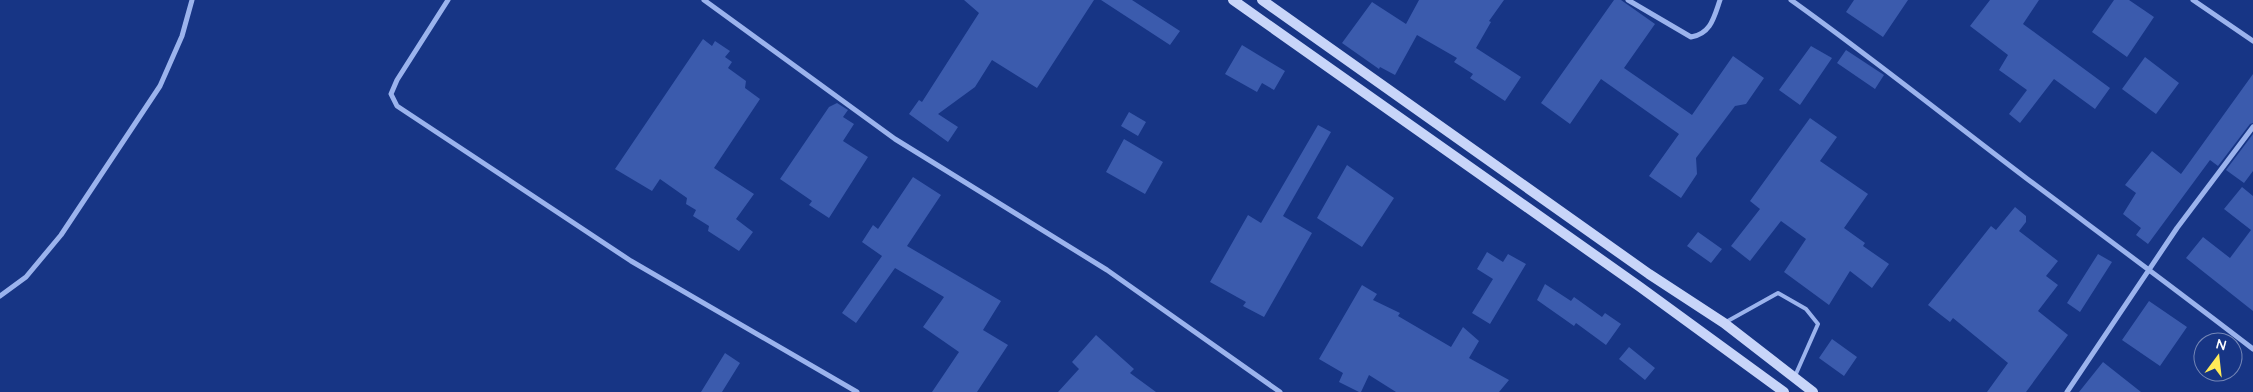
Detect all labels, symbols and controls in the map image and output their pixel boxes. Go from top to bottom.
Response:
north arrow [2193,332,2243,382]
text: N [2214,334,2229,354]

